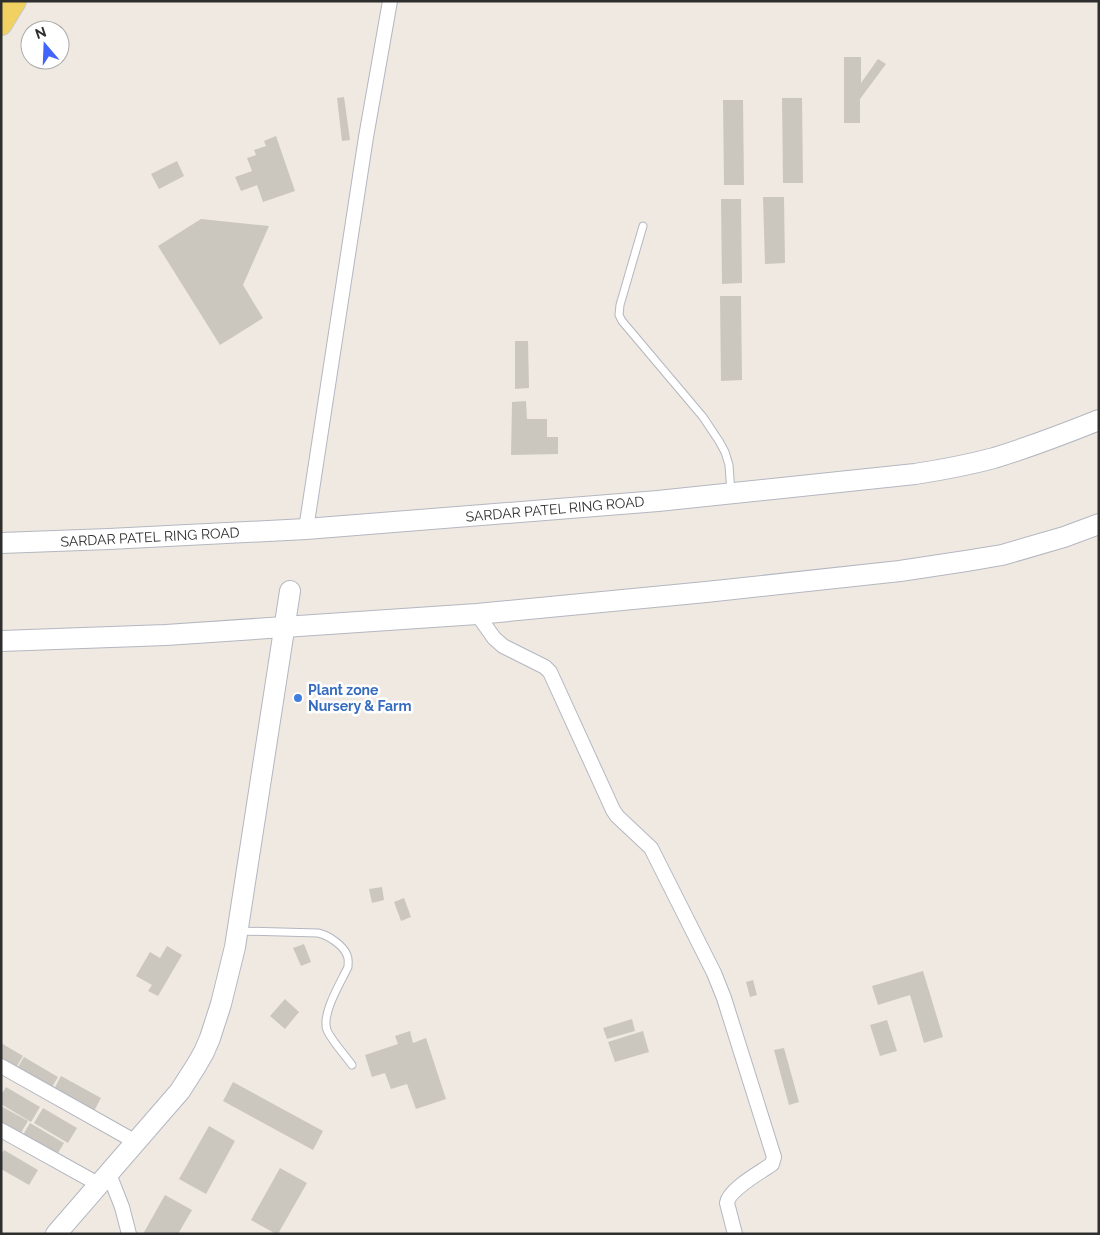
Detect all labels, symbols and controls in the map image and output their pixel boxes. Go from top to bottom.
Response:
north arrow [20,20,70,70]
text: N [33,23,48,42]
street label: SARDAR PATEL RING ROAD [465,493,645,525]
street label: SARDAR PATEL RING ROAD [60,524,240,550]
place label: Plant zone Nursery & Farm [308,682,411,714]
marker: Plant zone Nursery & Farm [292,692,304,704]

